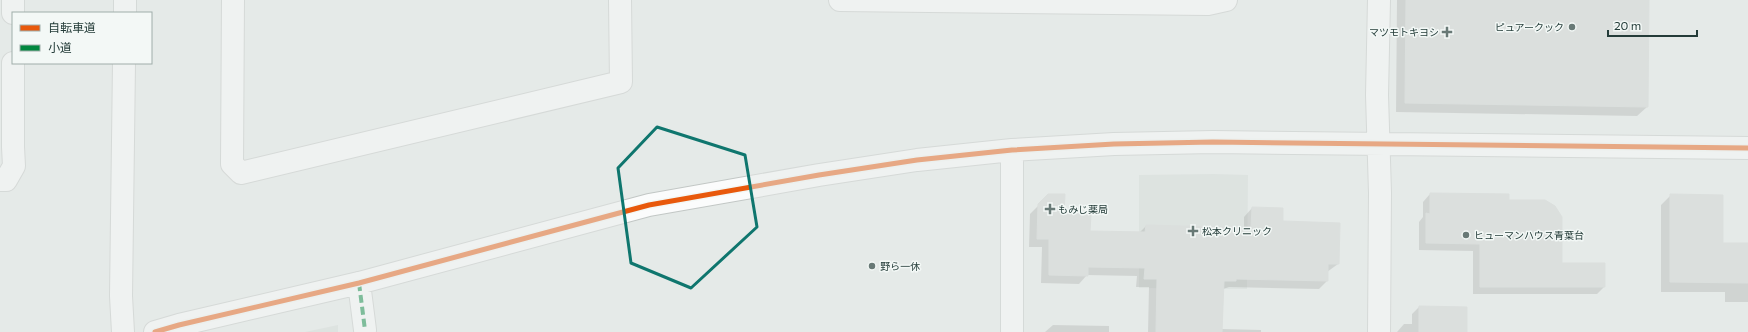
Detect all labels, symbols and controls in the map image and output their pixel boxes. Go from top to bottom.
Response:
legend [12,12,152,64]
scale bar [1608,12,1697,38]
text: 20 m [1614,18,1641,32]
text: 自転車道 [48,20,96,34]
place label: ピュアークック [1495,21,1564,33]
marker: ピュアークック [1567,22,1577,32]
place label: マツモトキヨシ [1369,26,1439,38]
marker: マツモトキヨシ [1442,27,1452,37]
text: 小道 [48,40,72,54]
place label: もみじ薬局 [1058,203,1108,215]
marker: もみじ薬局 [1045,204,1055,214]
marker: 松本クリニック [1187,225,1199,237]
place label: 松本クリニック [1202,225,1272,237]
place label: ヒューマンハウス青葉台 [1474,229,1584,241]
marker: ヒューマンハウス青葉台 [1461,230,1471,240]
place label: 野ら一休 [880,260,920,272]
marker: 野ら一休 [867,261,877,271]

